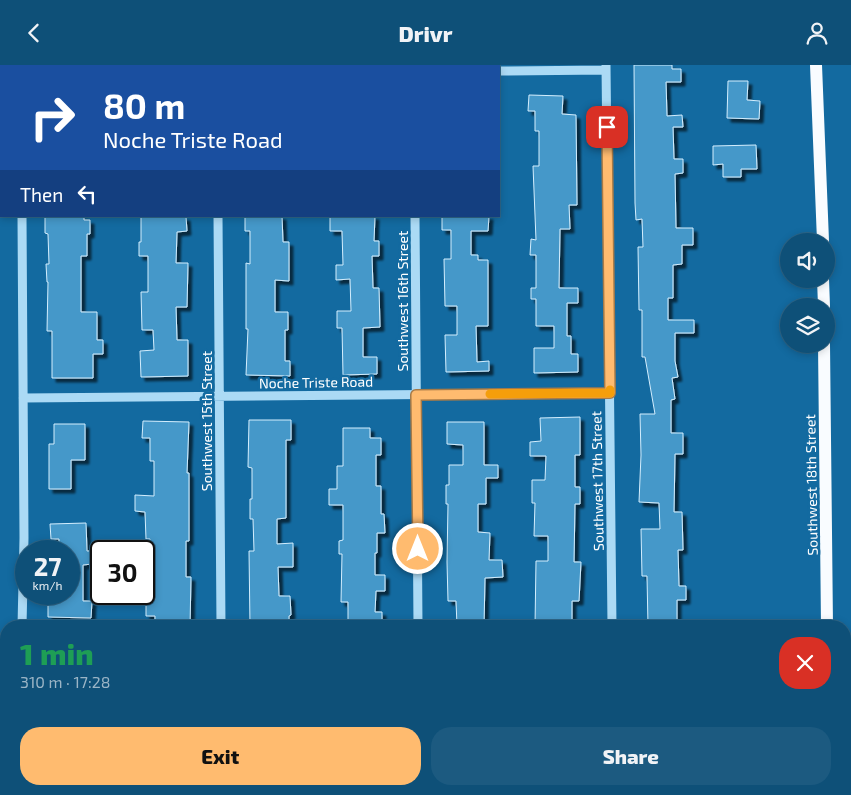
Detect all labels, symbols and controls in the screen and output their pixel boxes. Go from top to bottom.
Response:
icon: back [20,19,48,47]
icon: person [803,19,831,47]
text: Drivr [399,20,452,46]
text: 80 m [103,84,185,126]
icon: right [20,85,85,150]
pin [586,106,628,148]
icon: arrive [593,113,621,141]
text: Noche Triste Road [103,126,283,152]
icon: left [73,180,101,208]
text: Then [20,183,63,206]
street label: Southwest 16th Street [394,231,411,371]
map controls [780,233,835,353]
button: sound [780,233,835,288]
button: layers [780,298,835,353]
street label: Southwest 15th Street [198,351,215,491]
street label: Noche Triste Road [259,373,373,391]
street label: Southwest 17th Street [587,411,607,551]
street label: Southwest 18th Street [801,414,821,556]
position arrow [391,522,443,574]
speed limit sign: 30 [90,540,155,605]
text: 27 [34,551,61,581]
text: km/h [33,578,62,592]
text: 1 min [20,635,94,671]
button: close [779,637,831,689]
text: 310 m · 17:28 [20,672,110,691]
button: Exit [20,727,421,785]
button: Share [431,727,831,785]

